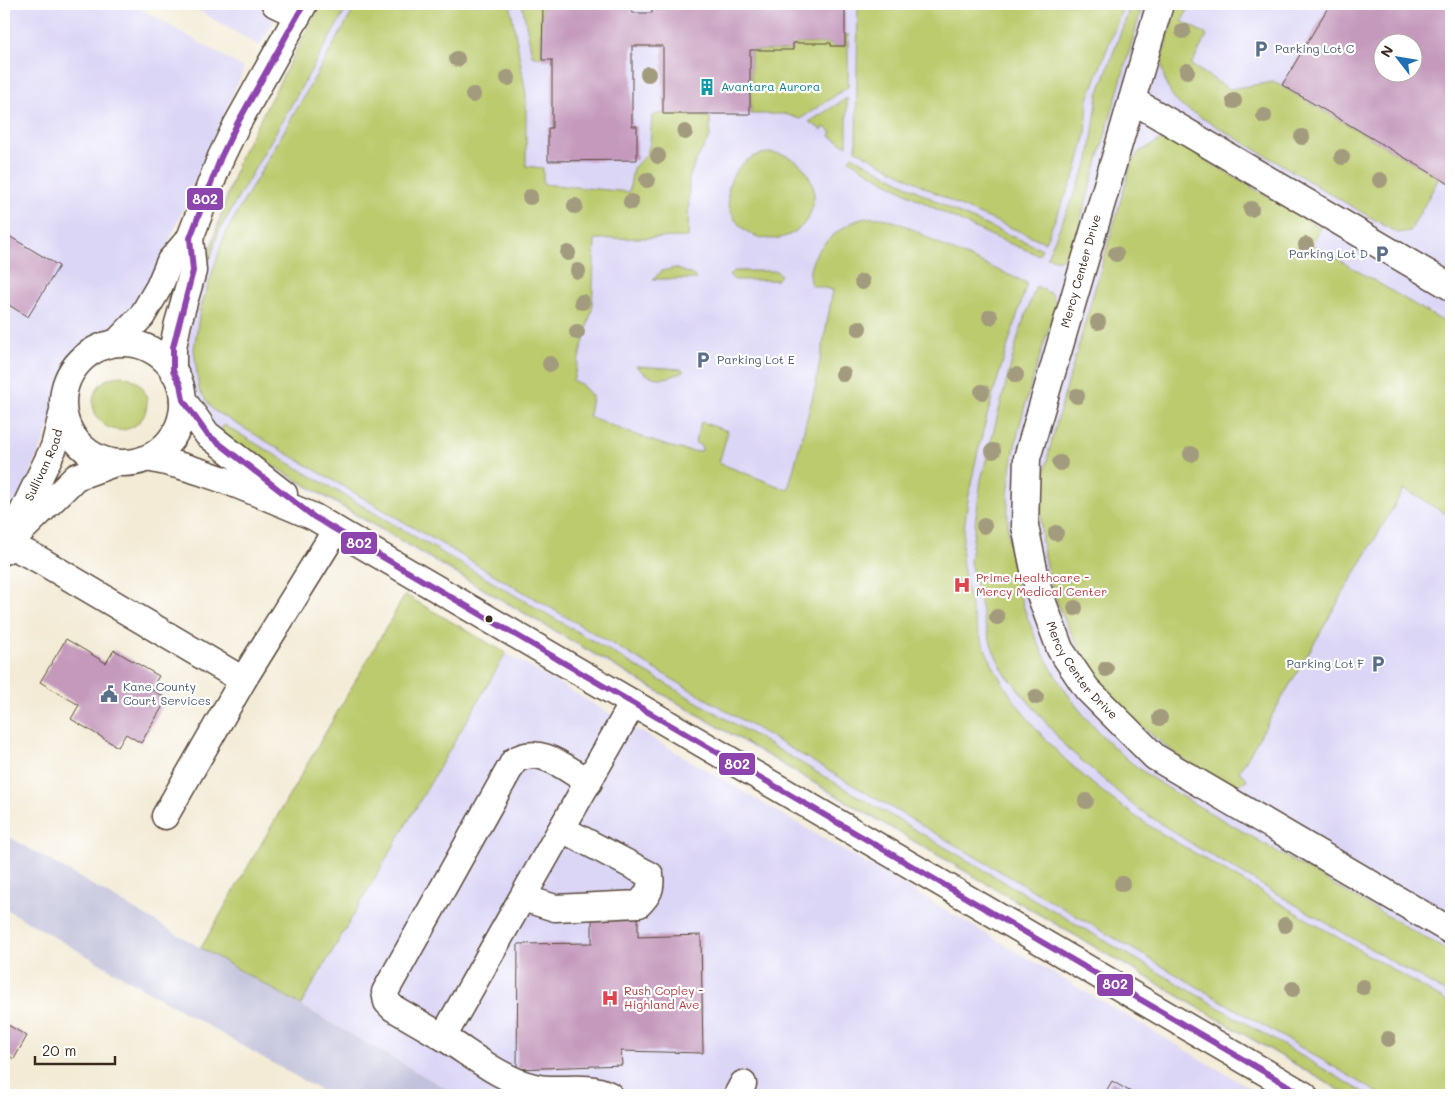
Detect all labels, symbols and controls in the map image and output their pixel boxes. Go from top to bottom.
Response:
north arrow [1372,32,1422,82]
parking icon: Parking Lot C [1251,39,1271,59]
place label: Parking Lot C [1275,40,1355,56]
text: N [1376,42,1397,61]
building icon: Avantara Aurora [697,77,717,97]
place label: Avantara Aurora [721,78,820,94]
line badge: 802 [186,187,224,211]
text: 802 [192,189,218,208]
street label: Mercy Center Drive [1056,212,1104,329]
parking icon: Parking Lot D [1372,244,1392,264]
place label: Parking Lot D [1289,245,1368,261]
parking icon: Parking Lot E [693,350,713,370]
place label: Parking Lot E [717,351,795,367]
street label: Sullivan Road [20,427,65,503]
line badge: 802 [340,531,378,555]
text: 802 [346,533,372,552]
place label: Prime Healthcare - Mercy Medical Center [976,569,1107,599]
hospital icon: Prime Healthcare - Mercy Medical Center [952,575,972,595]
unlabelled marker [484,614,494,624]
street label: Mercy Center Drive [1043,619,1122,722]
parking icon: Parking Lot F [1368,654,1388,674]
place label: Parking Lot F [1286,655,1364,671]
place label: Kane County Court Services [123,678,211,708]
public building icon: Kane County Court Services [99,684,119,704]
line badge: 802 [718,752,756,776]
text: 802 [724,754,750,773]
line badge: 802 [1096,973,1134,997]
text: 802 [1102,974,1128,993]
place label: Rush Copley - Highland Ave [624,982,703,1012]
hospital icon: Rush Copley - Highland Ave [600,988,620,1008]
scale bar [35,1034,115,1066]
text: 20 m [42,1040,76,1060]

